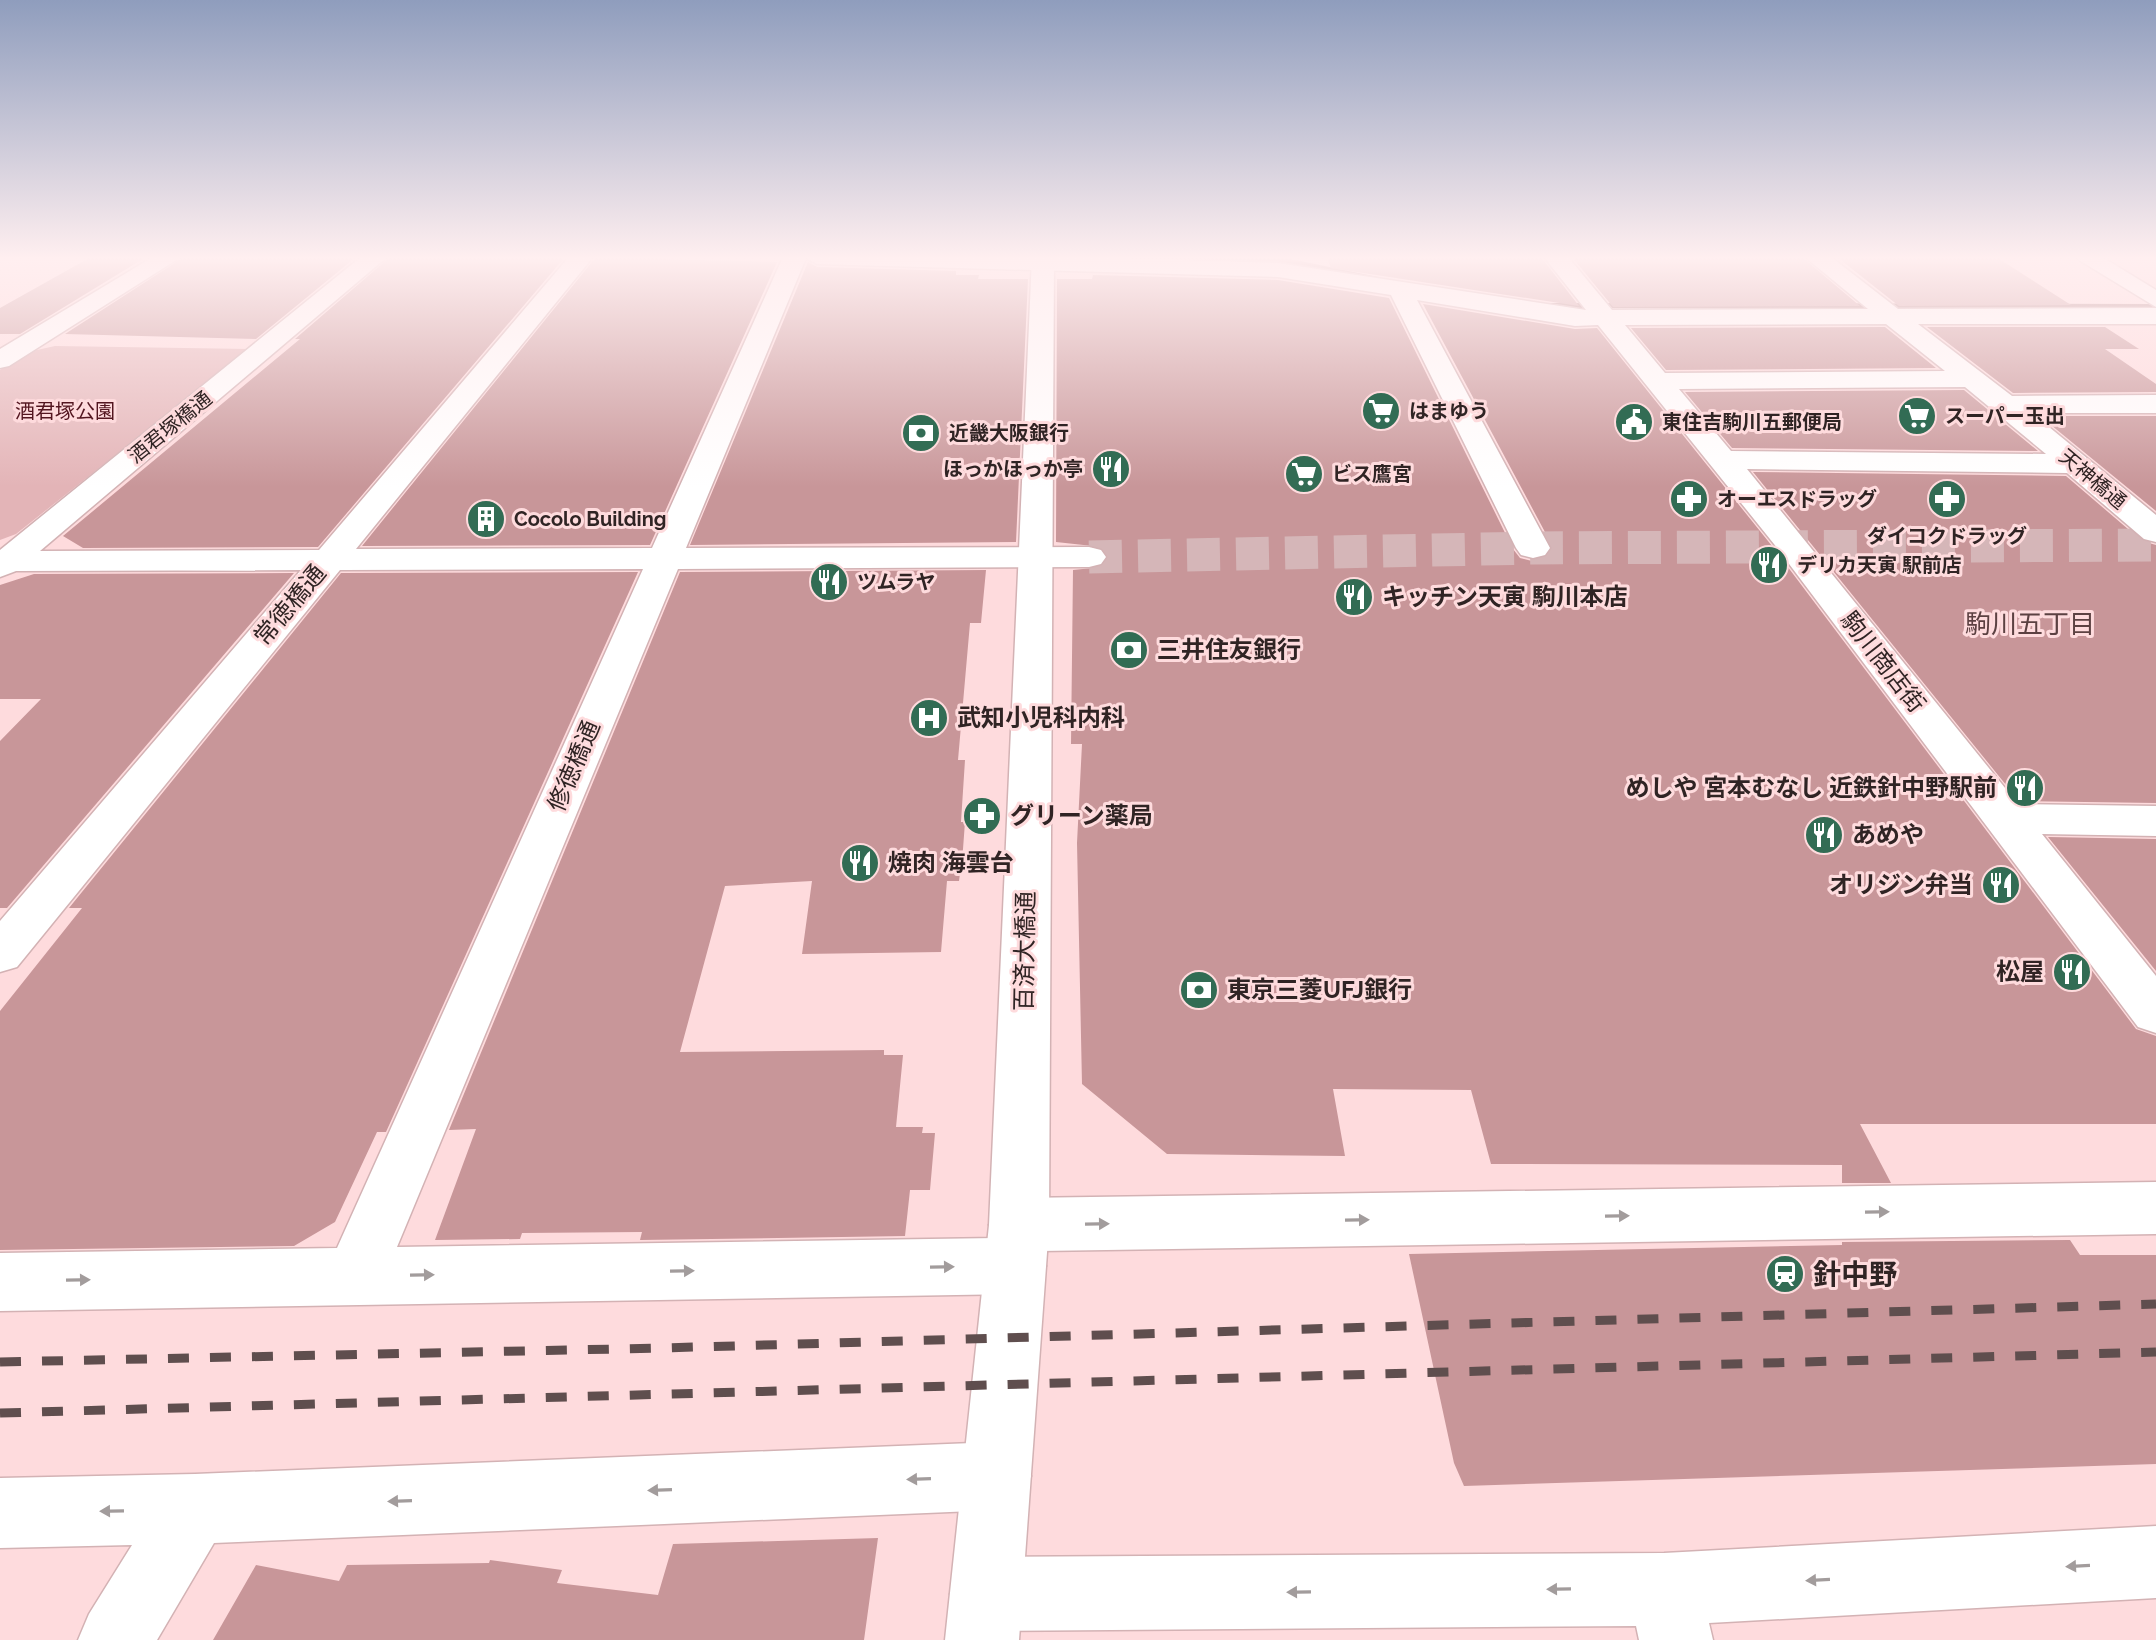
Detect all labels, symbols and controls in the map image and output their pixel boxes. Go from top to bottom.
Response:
street label: 酒君塚橋通 [124,386,216,468]
supermarket icon: はまゆう [1360,390,1402,432]
supermarket icon: スーパー玉出 [1896,395,1938,437]
park label: 酒君塚公園 [15,399,115,423]
place label: はまゆう [1409,399,1489,423]
public building icon: 東住吉駒川五郵便局 [1613,401,1655,443]
place label: スーパー玉出 [1945,404,2065,428]
place label: 東住吉駒川五郵便局 [1662,410,1842,434]
bank icon: 近畿大阪銀行 [900,412,942,454]
place label: 近畿大阪銀行 [949,421,1069,445]
street label: 天神橋通 [2055,444,2131,514]
restaurant icon: ほっかほっか亭 [1090,448,1132,490]
supermarket icon: ビス鷹宮 [1283,453,1325,495]
place label: ほっかほっか亭 [943,457,1083,481]
place label: ビス鷹宮 [1332,462,1412,486]
pharmacy icon: オーエスドラッグ [1668,478,1710,520]
pharmacy icon: ダイコクドラッグ [1926,478,1968,520]
place label: オーエスドラッグ [1717,487,1877,511]
building icon: Cocolo Building [465,498,507,540]
place label: Cocolo Building [514,507,666,531]
place label: ダイコクドラッグ [1867,524,2027,548]
restaurant icon: デリカ天寅 駅前店 [1748,544,1790,586]
place label: デリカ天寅 駅前店 [1797,553,1962,577]
street label: 常徳橋通 [248,559,332,651]
restaurant icon: ツムラヤ [808,561,850,603]
place label: ツムラヤ [857,570,936,594]
restaurant icon: キッチン天寅 駒川本店 [1333,576,1375,618]
place label: キッチン天寅 駒川本店 [1382,582,1628,611]
street label: 駒川商店街 [1835,605,1932,718]
district label: 駒川五丁目 [1965,609,2095,639]
bank icon: 三井住友銀行 [1108,629,1150,671]
place label: 三井住友銀行 [1157,635,1301,664]
hospital icon: 武知小児科内科 [908,697,950,739]
place label: 武知小児科内科 [957,703,1125,732]
street label: 修徳橋通 [541,716,606,816]
restaurant icon: めしや 宮本むなし 近鉄針中野駅前 [2004,767,2046,809]
place label: めしや 宮本むなし 近鉄針中野駅前 [1626,773,1997,802]
pharmacy icon: グリーン薬局 [961,795,1003,837]
place label: グリーン薬局 [1010,801,1153,830]
restaurant icon: あめや [1803,814,1845,856]
place label: あめや [1852,820,1924,849]
restaurant icon: 焼肉 海雲台 [839,842,881,884]
place label: 焼肉 海雲台 [888,848,1014,877]
restaurant icon: オリジン弁当 [1980,864,2022,906]
place label: オリジン弁当 [1829,870,1973,899]
street label: 百済大橋通 [1009,891,1040,1011]
restaurant icon: 松屋 [2051,951,2093,993]
place label: 松屋 [1996,957,2044,986]
bank icon: 東京三菱UFJ銀行 [1178,969,1220,1011]
place label: 東京三菱UFJ銀行 [1227,975,1412,1004]
one-way arrow [1865,1206,1890,1219]
one-way arrow [1605,1210,1630,1222]
one-way arrow [1345,1214,1370,1226]
one-way arrow [1085,1217,1110,1230]
station icon: 針中野 [1764,1253,1806,1295]
place label: 針中野 [1813,1258,1897,1291]
one-way arrow [930,1261,955,1273]
one-way arrow [670,1265,695,1277]
one-way arrow [410,1268,435,1281]
one-way arrow [66,1274,91,1287]
one-way arrow [906,1472,932,1485]
one-way arrow [647,1483,672,1496]
one-way arrow [387,1494,412,1507]
one-way arrow [99,1505,124,1517]
one-way arrow [2065,1560,2090,1573]
one-way arrow [1806,1574,1831,1587]
one-way arrow [1546,1583,1571,1596]
one-way arrow [1286,1586,1311,1598]

